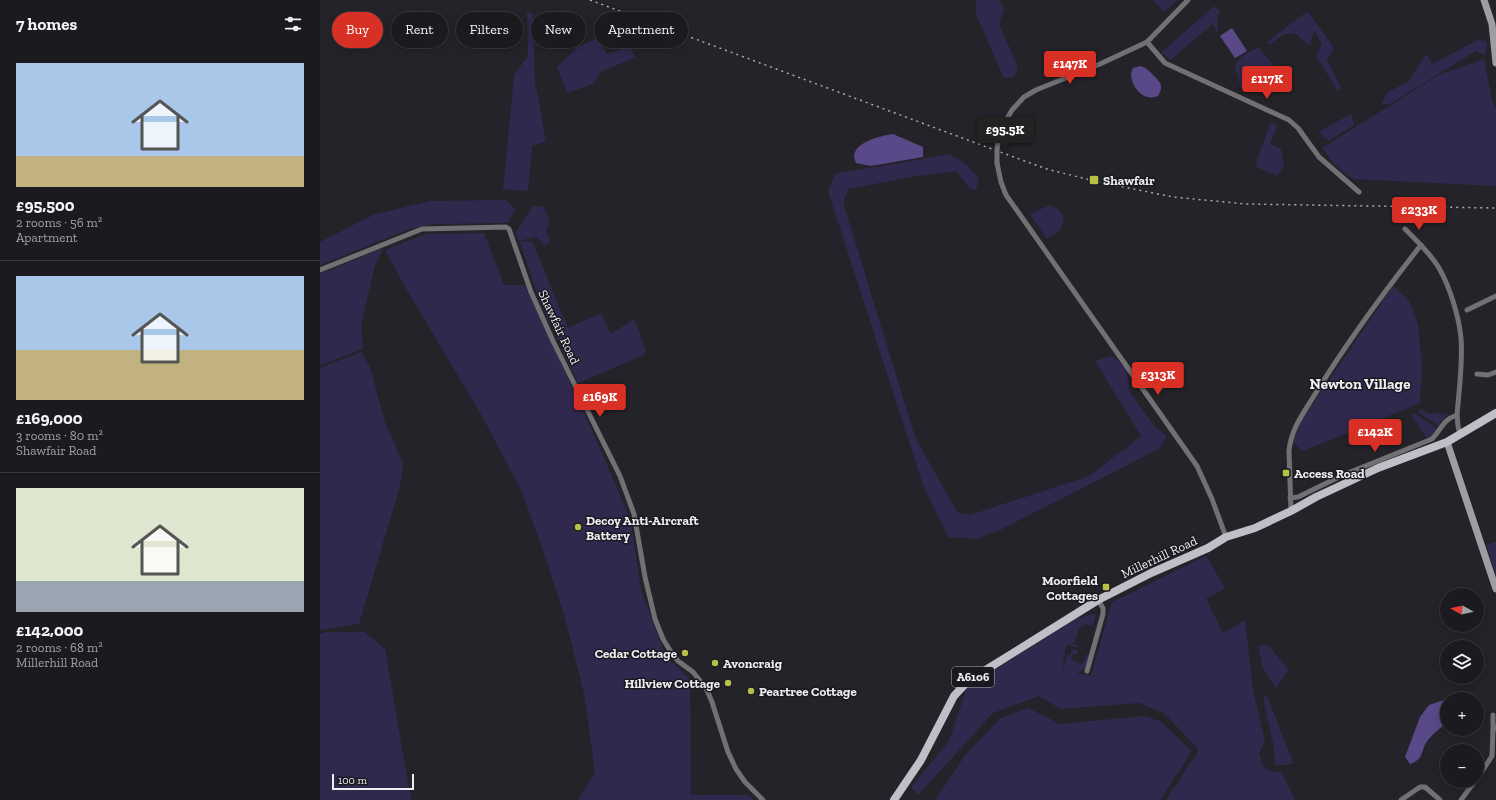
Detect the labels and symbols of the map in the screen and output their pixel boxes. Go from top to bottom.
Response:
pin: £147K [1042,51,1098,85]
pin: £117K [1239,66,1295,100]
pin: £95.5K [972,117,1038,151]
place label: Shawfair [1103,173,1155,188]
marker: Shawfair [1088,174,1100,186]
pin: £233K [1391,197,1447,231]
street label: Shawfair Road [535,287,583,367]
pin: £313K [1130,362,1186,396]
district label: Newton Village [1310,375,1410,393]
pin: £169K [572,384,628,418]
pin: £142K [1347,419,1403,453]
place label: Access Road [1294,466,1365,481]
marker: Access Road [1281,468,1291,478]
place label: Decoy Anti-Aircraft Battery [586,513,700,543]
marker: Decoy Anti-Aircraft Battery [573,522,583,532]
street label: Millerhill Road [1119,533,1199,581]
place label: Moorfield Cottages [1042,573,1099,603]
marker: Moorfield Cottages [1101,582,1111,592]
north arrow [1440,588,1484,632]
place label: Cedar Cottage [595,646,678,661]
marker: Cedar Cottage [680,648,690,658]
place label: Avoncraig [723,656,783,671]
marker: Avoncraig [710,658,720,668]
road number: A6106 [952,667,994,687]
place label: Hillview Cottage [624,676,721,691]
marker: Hillview Cottage [723,678,733,688]
place label: Peartree Cottage [759,684,858,699]
marker: Peartree Cottage [746,686,756,696]
scale bar [332,772,414,791]

